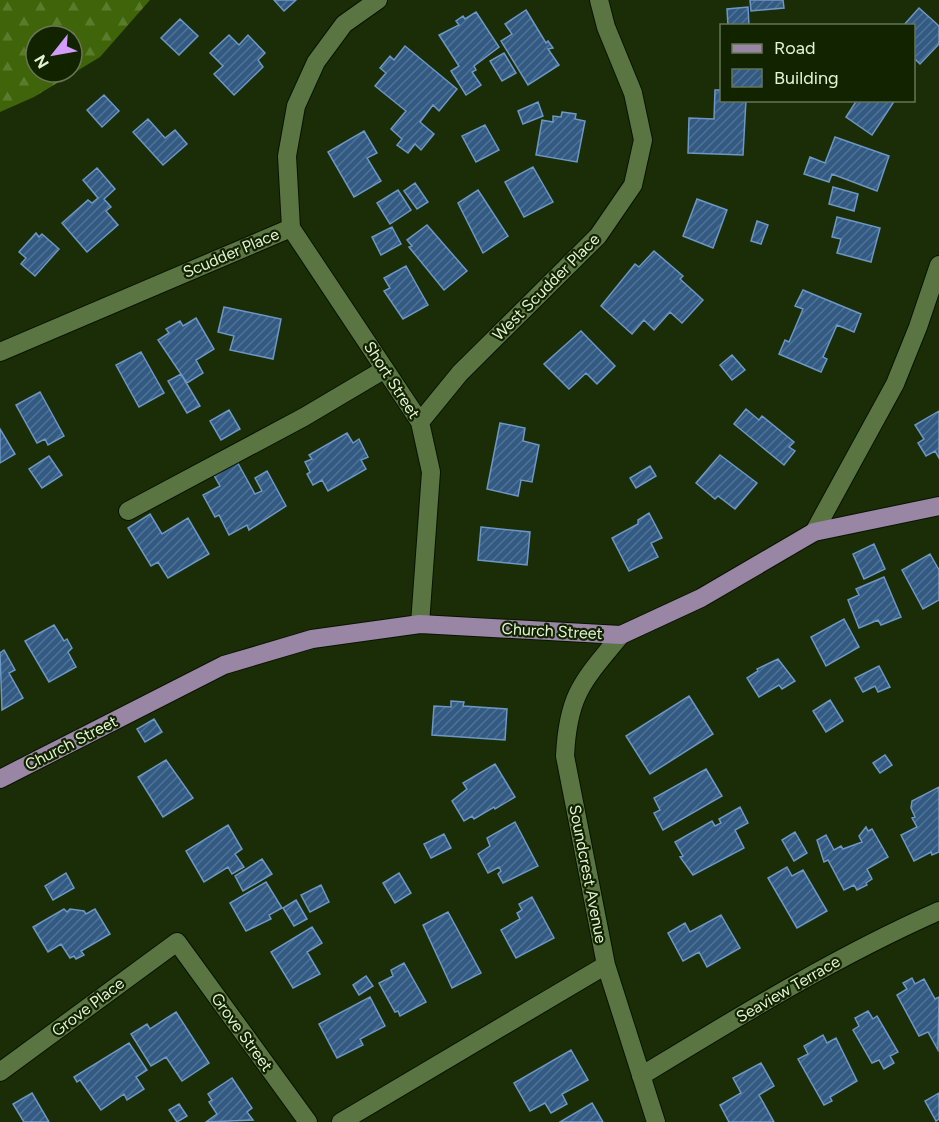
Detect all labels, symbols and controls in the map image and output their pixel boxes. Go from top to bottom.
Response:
north arrow [24,24,84,84]
legend [720,24,915,102]
text: Road [774,37,815,59]
text: N [30,51,53,72]
text: Building [774,67,839,89]
street label: Scudder Place [180,224,282,282]
street label: West Scudder Place [489,229,604,344]
street label: Short Street [360,338,424,422]
street label: Church Street [501,619,603,643]
street label: Church Street [22,712,120,774]
street label: Soundcrest Avenue [565,803,611,945]
street label: Seaview Terrace [733,951,843,1026]
street label: Grove Place [48,973,128,1040]
street label: Grove Street [207,989,277,1075]

